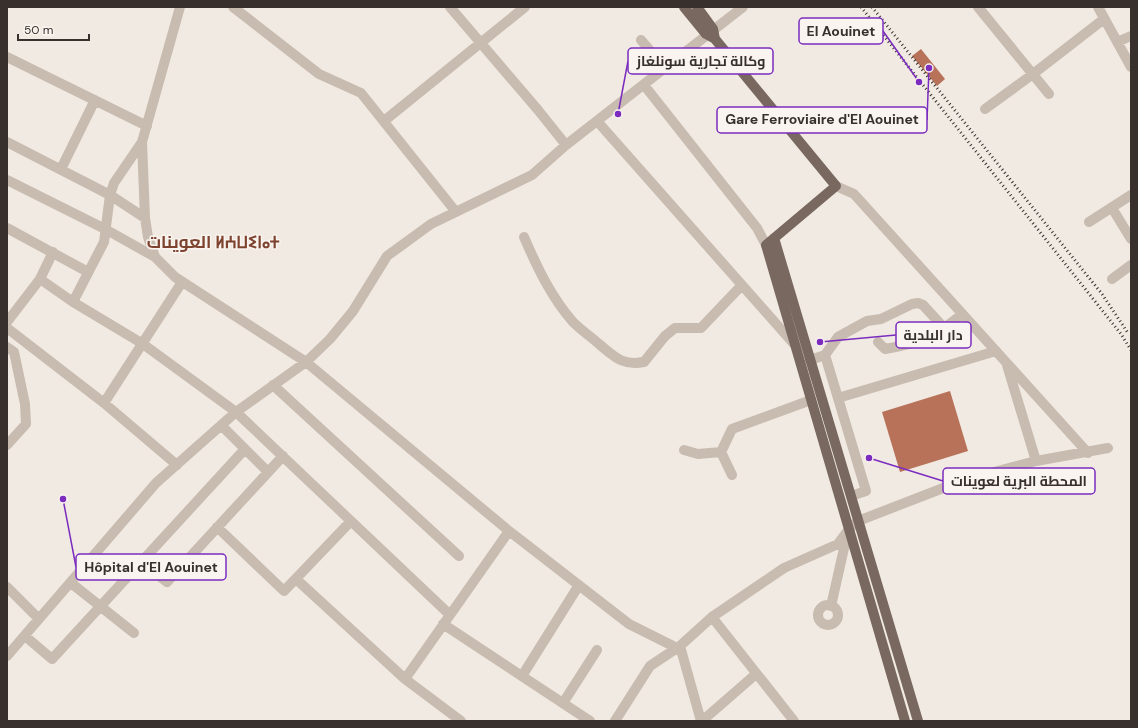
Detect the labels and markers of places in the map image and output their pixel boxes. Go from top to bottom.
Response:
callout: El Aouinet [799,18,883,44]
callout: وكالة تجارية سونلغاز [628,48,773,74]
callout: Gare Ferroviaire d'El Aouinet [717,107,927,133]
callout: دار البلدية [896,322,971,348]
callout: المحطة البرية لعوينات [943,468,1095,494]
callout: Hôpital d'El Aouinet [76,554,226,580]

